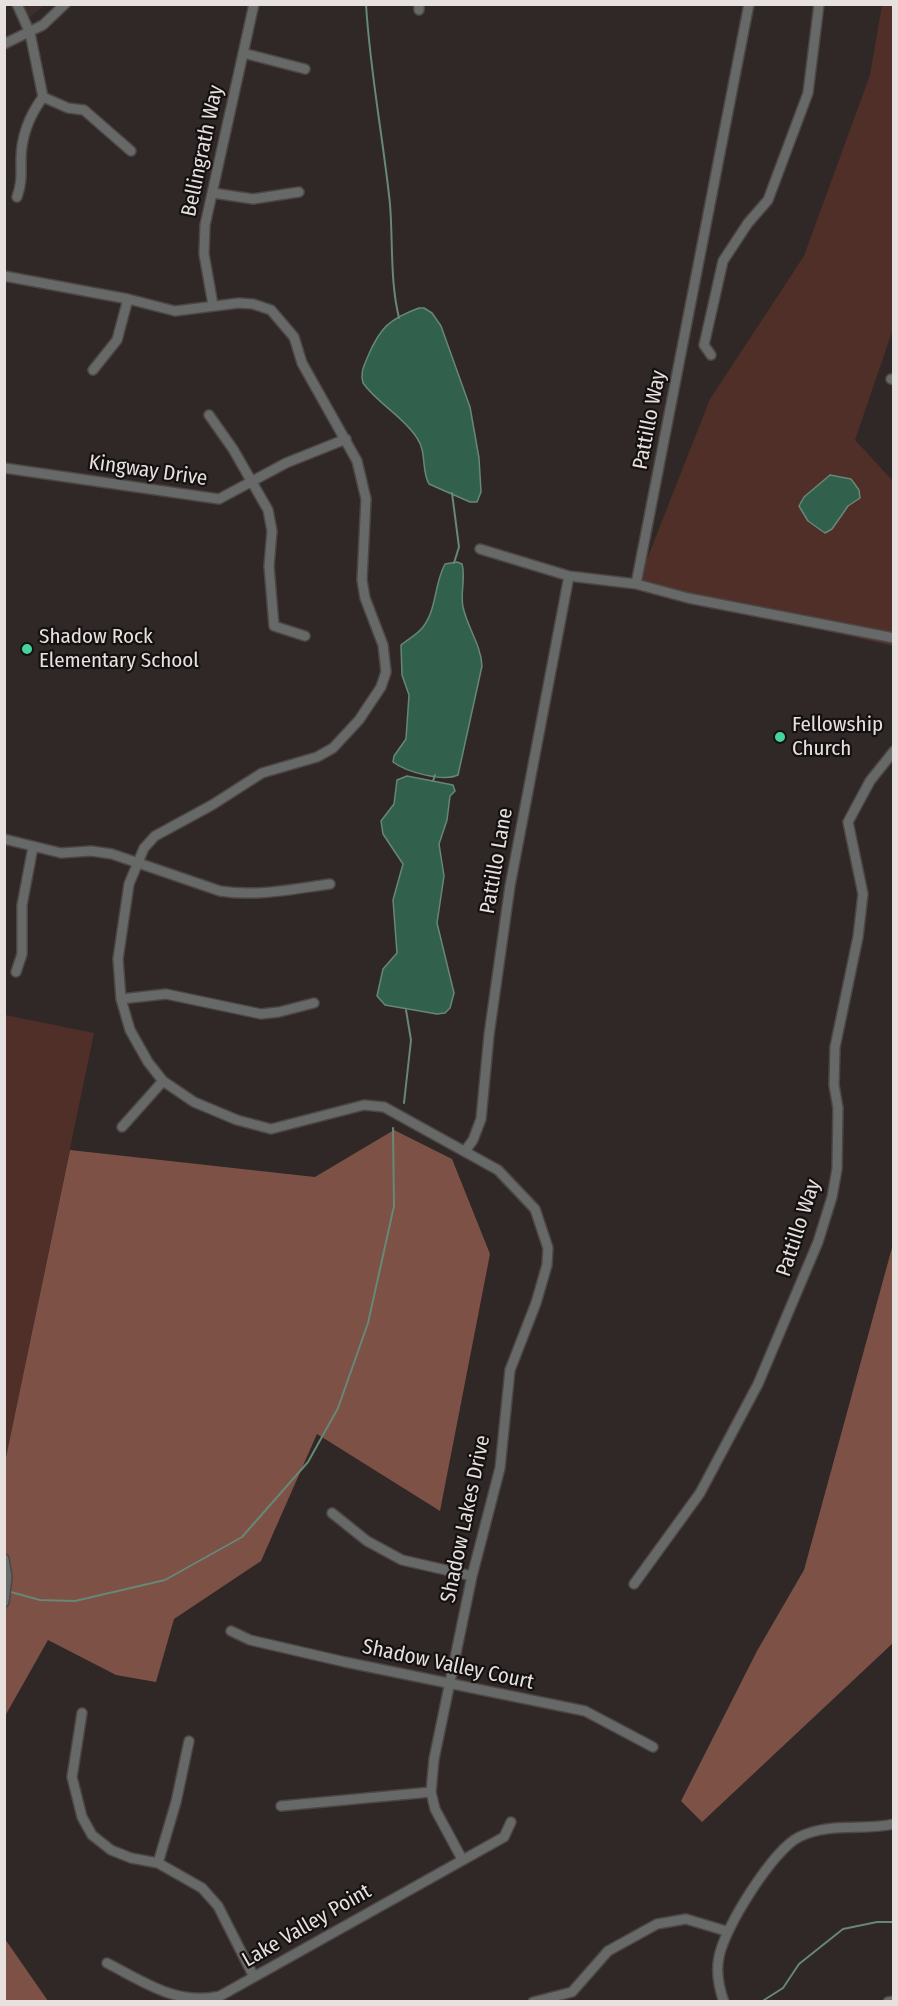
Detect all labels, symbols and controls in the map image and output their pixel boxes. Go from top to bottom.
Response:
street label: Bellingrath Way [177,83,229,219]
street label: Pattillo Way [628,368,672,472]
street label: Kingway Drive [87,450,209,492]
place label: Shadow Rock Elementary School [39,624,199,674]
marker: Shadow Rock Elementary School [20,642,34,656]
place label: Fellowship Church [792,712,883,762]
marker: Fellowship Church [773,730,787,744]
street label: Pattillo Lane [475,806,519,916]
street label: Pattillo Way [771,1176,827,1280]
street label: Shadow Lakes Drive [436,1433,496,1605]
street label: Shadow Valley Court [360,1635,536,1695]
street label: Lake Valley Point [238,1879,376,1973]

